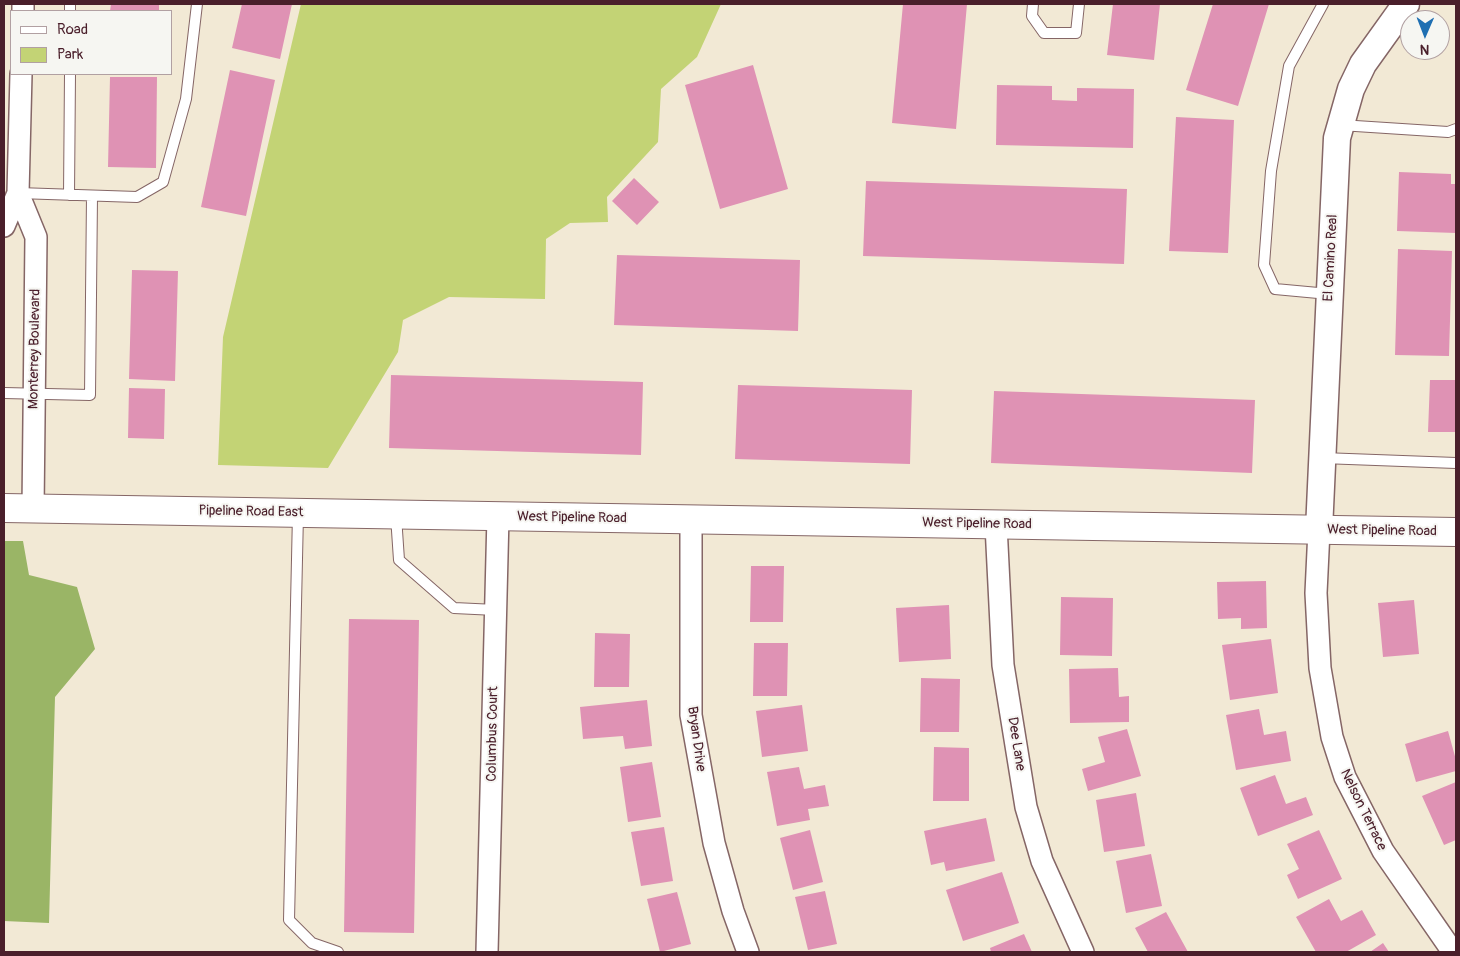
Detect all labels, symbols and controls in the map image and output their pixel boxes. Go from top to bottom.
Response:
legend [10,10,172,75]
north arrow [1400,10,1450,60]
text: Road [57,20,88,39]
text: N [1420,41,1430,58]
text: Park [57,45,83,64]
street label: El Camino Real [1320,214,1342,302]
street label: Monterrey Boulevard [26,289,44,409]
street label: Pipeline Road East [198,503,304,521]
street label: West Pipeline Road [517,509,627,527]
street label: West Pipeline Road [922,515,1032,533]
street label: West Pipeline Road [1327,522,1437,540]
street label: Columbus Court [484,686,502,782]
street label: Bryan Drive [683,705,709,773]
street label: Dee Lane [1003,716,1029,772]
street label: Nelson Terrace [1336,766,1390,854]

